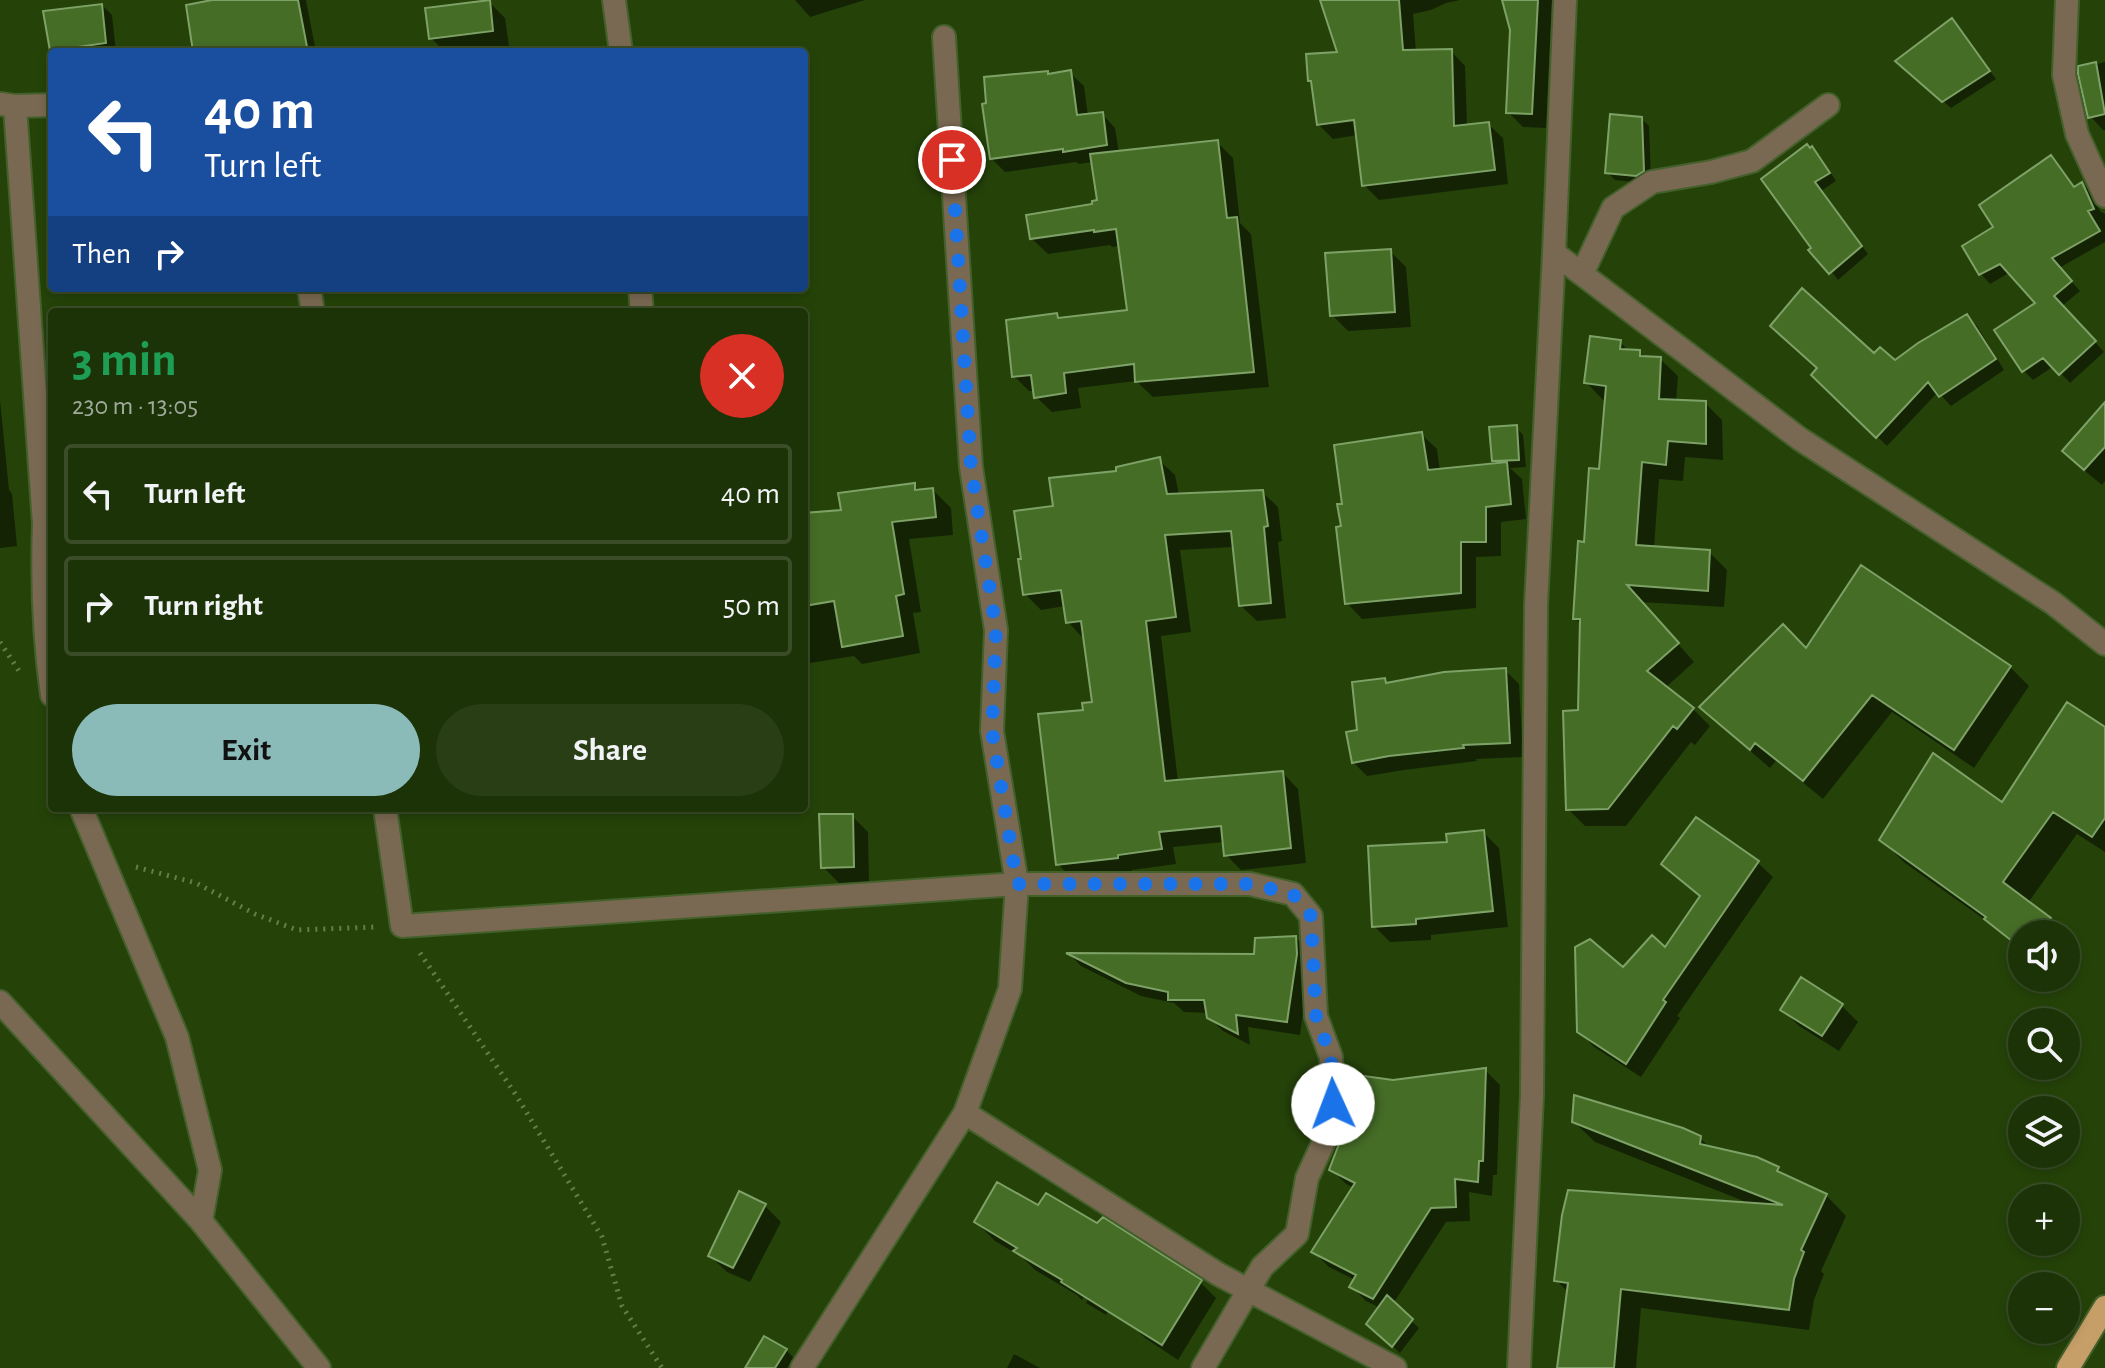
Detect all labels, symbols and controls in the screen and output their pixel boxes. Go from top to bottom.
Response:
icon: left [72,80,176,184]
text: 40 m [204,83,315,139]
pin [918,126,986,194]
icon: arrive [930,138,974,182]
text: Turn left [204,148,321,184]
icon: right [147,232,191,276]
text: Then [72,239,131,269]
button: close [700,334,784,418]
text: 3 min [72,337,177,385]
text: 230 m · 13:05 [72,393,198,419]
icon: left [76,472,120,516]
text: Turn left [144,479,245,509]
text: 40 m [721,479,780,509]
icon: right [76,584,120,628]
text: Turn right [144,591,263,621]
text: 50 m [723,591,780,621]
button: Exit [72,704,420,796]
button: Share [436,704,784,796]
map controls [2008,920,2080,1344]
button: sound [2008,920,2080,992]
button: search [2008,1008,2080,1080]
position arrow [1291,1062,1375,1146]
button: layers [2008,1096,2080,1168]
button: + [2008,1184,2080,1256]
button: − [2008,1272,2080,1344]

